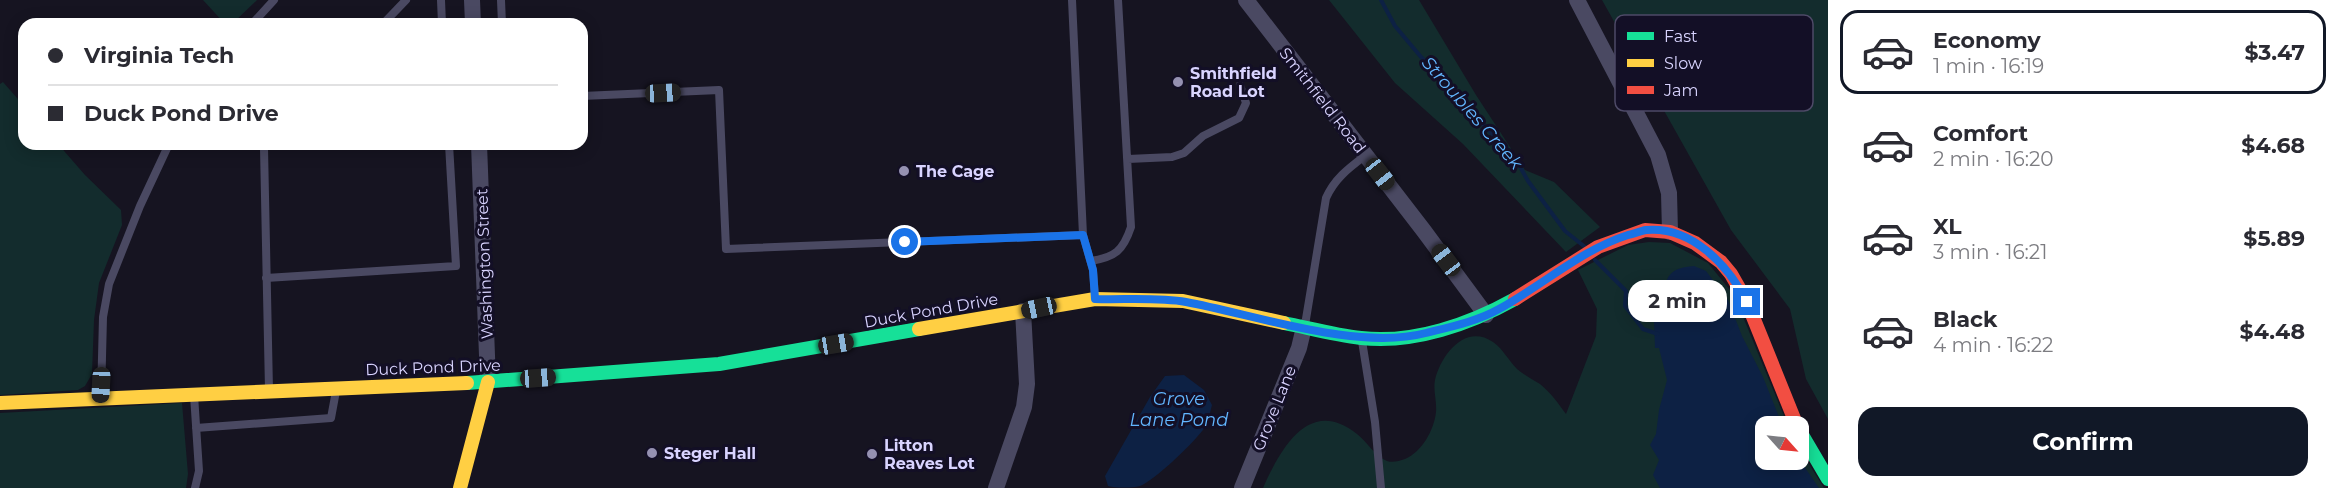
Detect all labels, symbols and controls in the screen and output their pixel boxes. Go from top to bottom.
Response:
legend [1615,15,1813,111]
icon: car [1861,25,1915,79]
text: Fast [1664,27,1698,46]
text: Economy [1933,27,2041,54]
text: $3.47 [2244,39,2305,66]
text: Virginia Tech [84,42,234,69]
street label: Smithfield Road [1275,44,1370,157]
water label: Stroubles Creek [1417,52,1528,175]
text: Slow [1664,54,1702,73]
text: 1 min · 16:19 [1933,54,2044,78]
place label: Smithfield Road Lot [1190,64,1277,101]
marker: Smithfield Road Lot [1171,75,1185,89]
text: Jam [1663,81,1698,100]
car [645,83,681,103]
text: Duck Pond Drive [84,100,279,127]
icon: car [1861,118,1915,172]
text: Comfort [1933,120,2028,147]
text: $4.68 [2241,132,2305,159]
text: 2 min · 16:20 [1933,147,2053,171]
car [1362,154,1398,194]
place label: The Cage [916,162,994,181]
marker: The Cage [897,164,911,178]
street label: Washington Street [472,188,497,340]
icon: car [1861,211,1915,265]
text: XL [1933,213,1962,240]
text: $5.89 [2243,225,2305,252]
route start [891,228,918,255]
car [1428,240,1464,280]
text: 3 min · 16:21 [1933,240,2047,264]
callout: 2 min [1627,281,1726,323]
route end [1733,288,1760,315]
street label: Duck Pond Drive [863,289,1000,332]
text: 2 min [1648,289,1707,313]
car [1020,295,1058,321]
icon: car [1861,304,1915,358]
text: Black [1933,306,1997,333]
text: $4.48 [2239,318,2305,345]
car [817,332,855,356]
text: 4 min · 16:22 [1933,333,2053,357]
street label: Duck Pond Drive [365,356,501,379]
street label: Grove Lane [1249,363,1300,453]
car [91,367,111,403]
car [519,368,557,388]
water label: Grove Lane Pond [1130,388,1229,431]
button: Confirm [1858,407,2308,476]
north arrow [1755,416,1809,470]
map controls [1755,416,1809,470]
place label: Litton Reaves Lot [884,436,975,473]
place label: Steger Hall [664,444,756,463]
marker: Steger Hall [645,446,659,460]
marker: Litton Reaves Lot [865,447,879,461]

